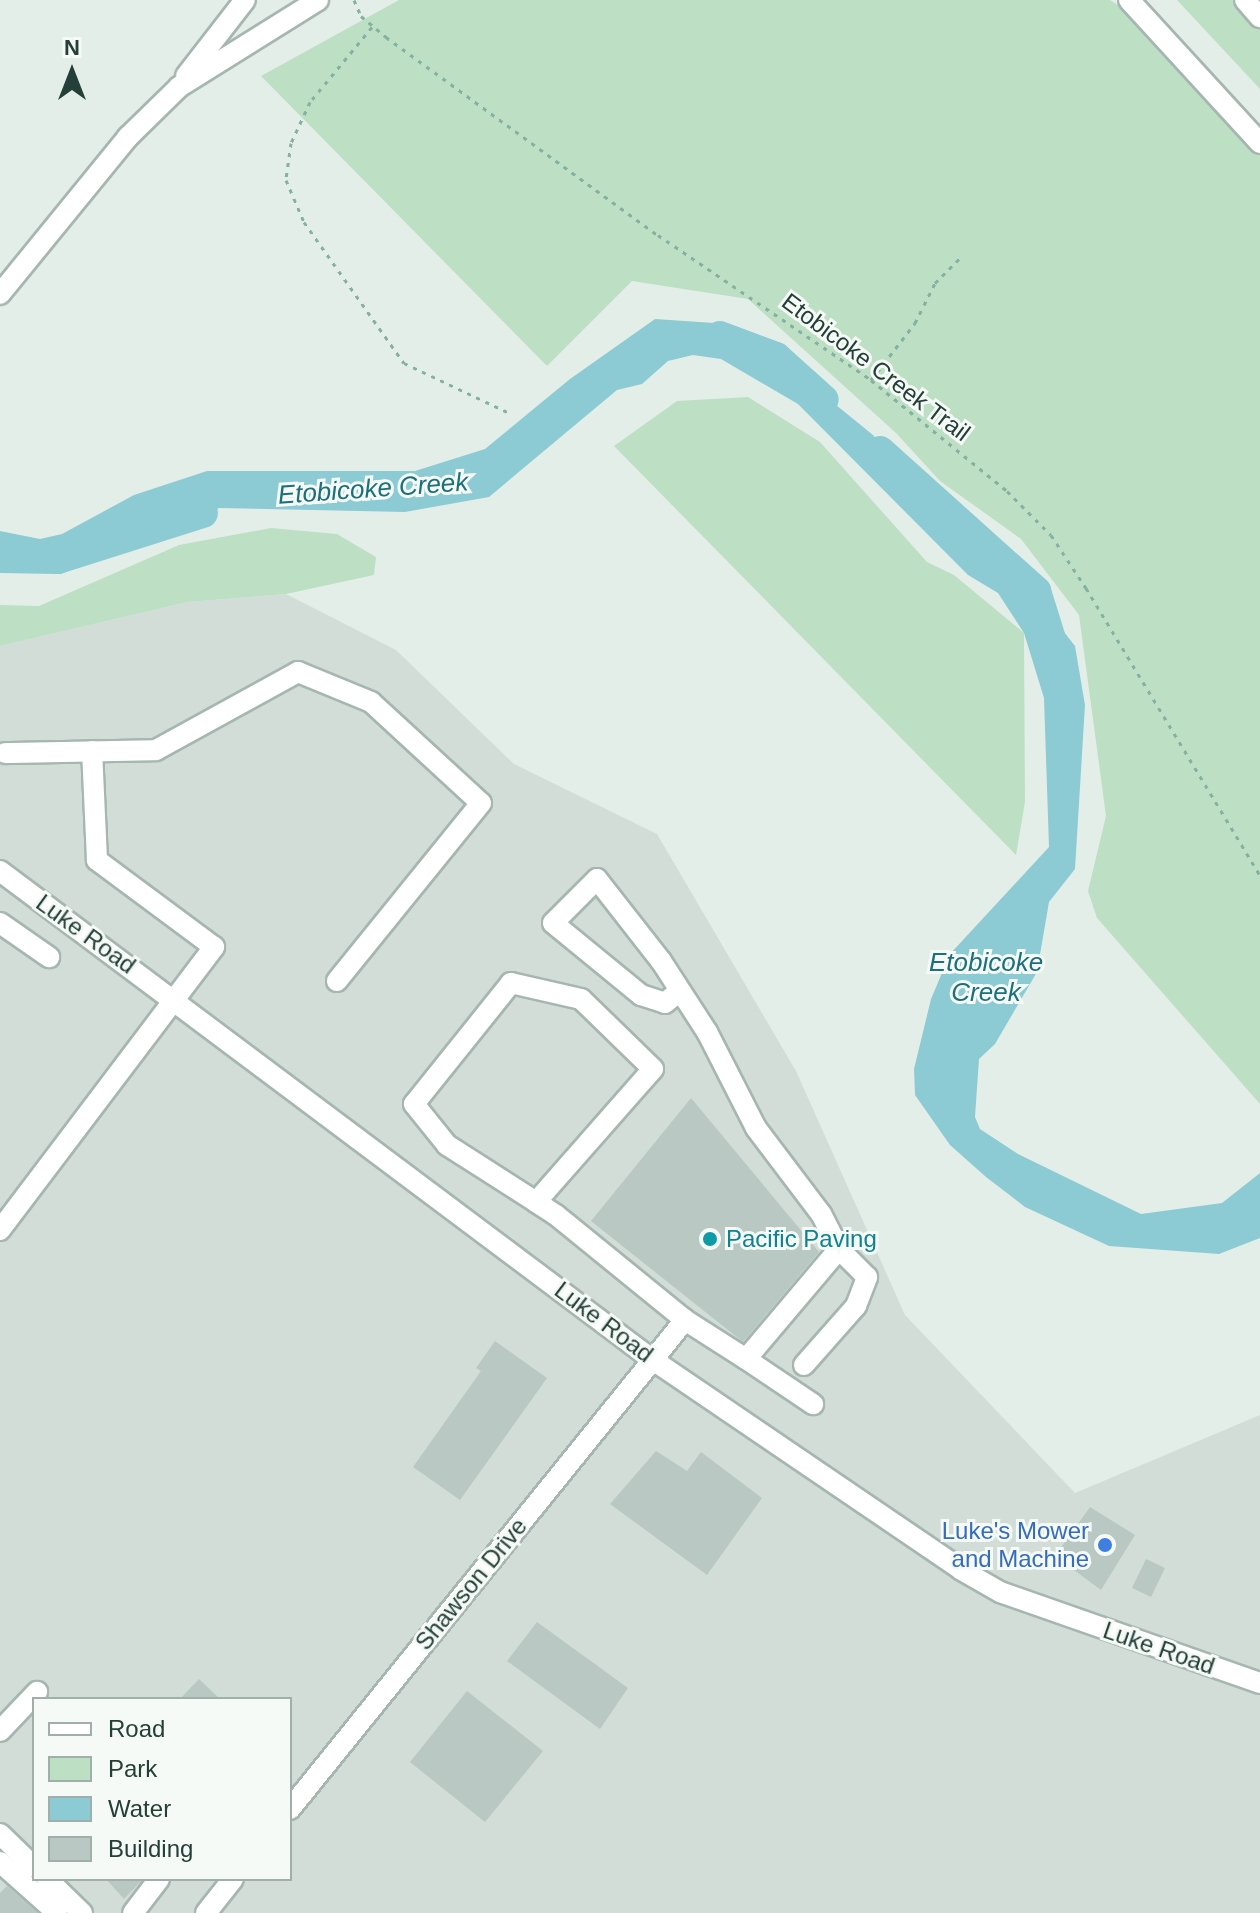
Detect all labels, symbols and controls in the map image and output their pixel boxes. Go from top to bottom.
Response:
north arrow [32,32,112,112]
text: N [64,35,80,60]
street label: Etobicoke Creek Trail [776,287,976,447]
water label: Etobicoke Creek [277,467,469,511]
street label: Luke Road [31,888,141,980]
water label: Etobicoke Creek [929,947,1043,1008]
place label: Pacific Paving [726,1225,877,1253]
marker: Pacific Paving [701,1230,719,1248]
street label: Luke Road [549,1276,659,1368]
street label: Shawson Drive [409,1512,533,1656]
place label: Luke's Mower and Machine [942,1517,1089,1573]
marker: Luke's Mower and Machine [1096,1536,1114,1554]
street label: Luke Road [1099,1615,1219,1681]
legend [32,1697,292,1881]
text: Road [108,1715,165,1742]
text: Park [108,1755,157,1782]
text: Water [108,1795,171,1822]
text: Building [108,1835,193,1862]

